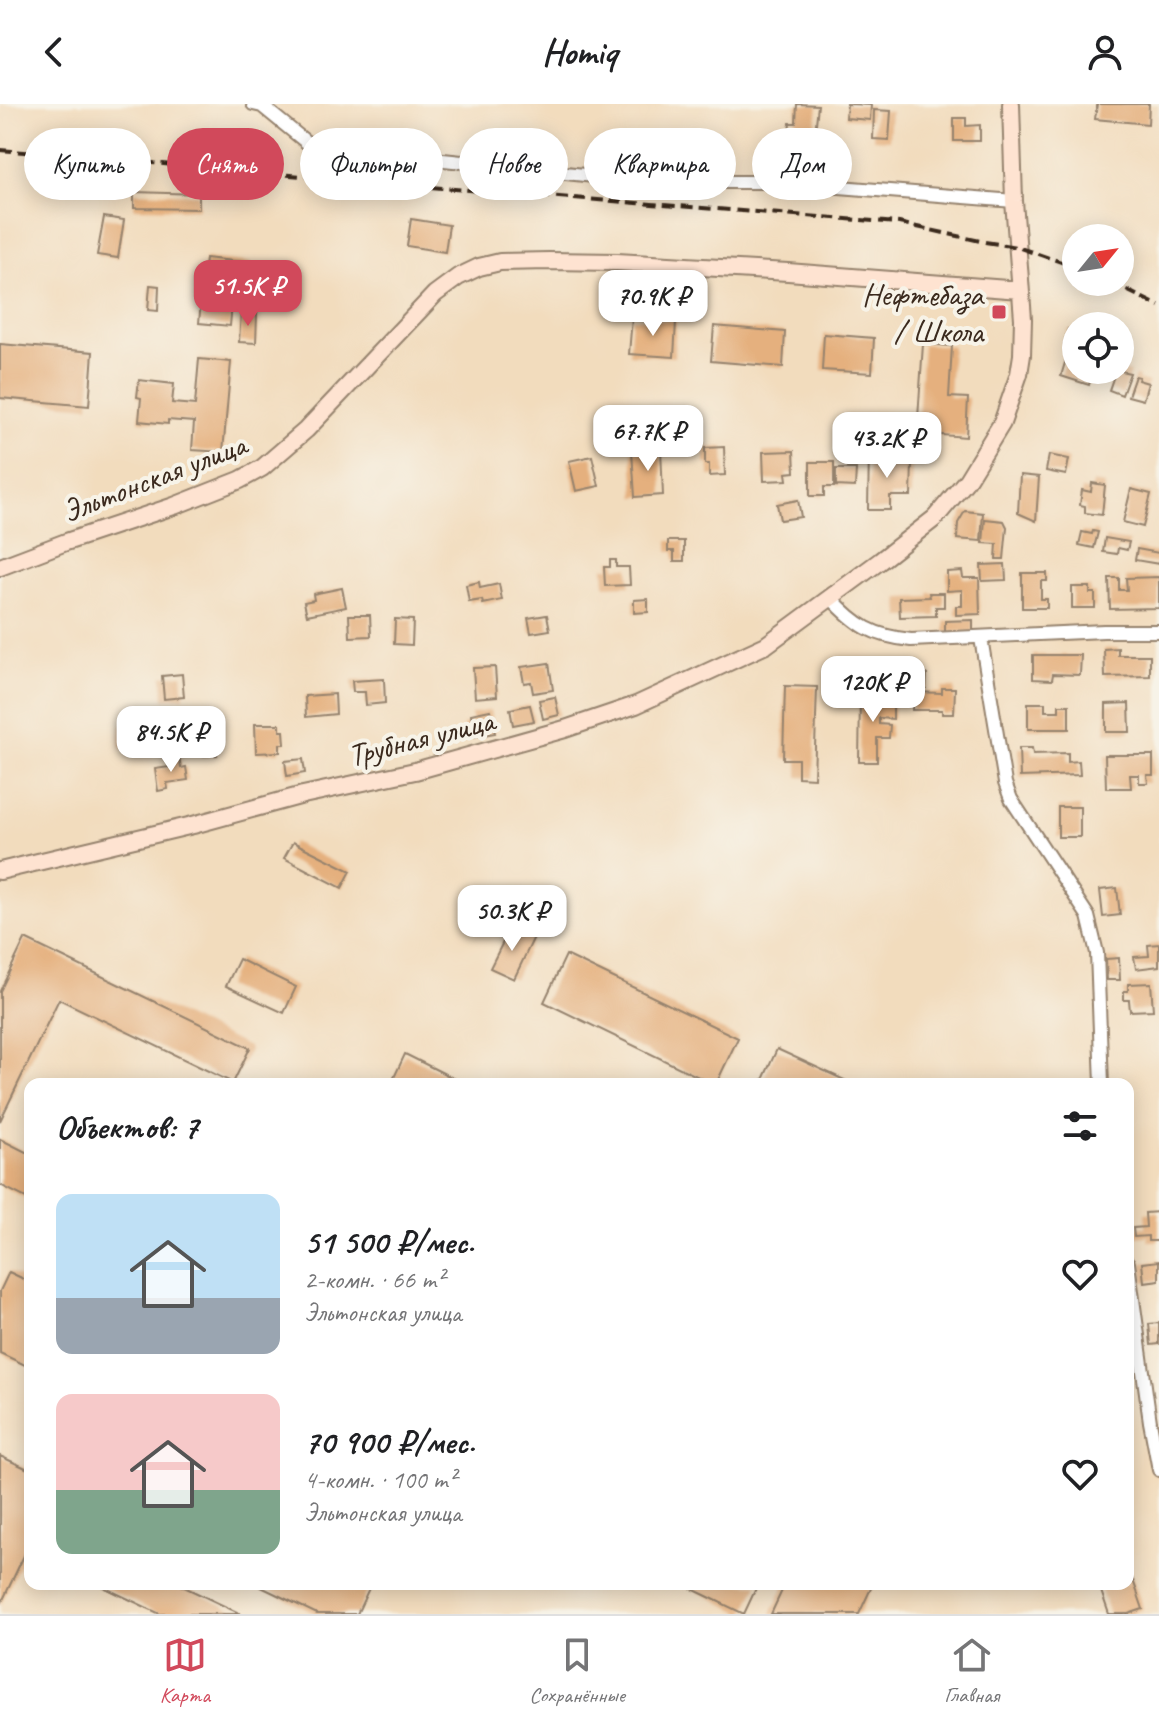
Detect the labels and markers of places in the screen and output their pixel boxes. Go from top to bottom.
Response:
pin: 51.5K ₽ [174,260,322,328]
pin: 70.9K ₽ [579,270,727,338]
place label: Нефтебаза / Школа [862,274,985,352]
marker: Нефтебаза / Школа [990,303,1008,321]
pin: 67.7K ₽ [574,405,722,473]
pin: 43.2K ₽ [813,412,961,480]
pin: 120K ₽ [808,656,938,724]
pin: 84.5K ₽ [97,706,245,774]
pin: 50.3K ₽ [438,885,586,953]

